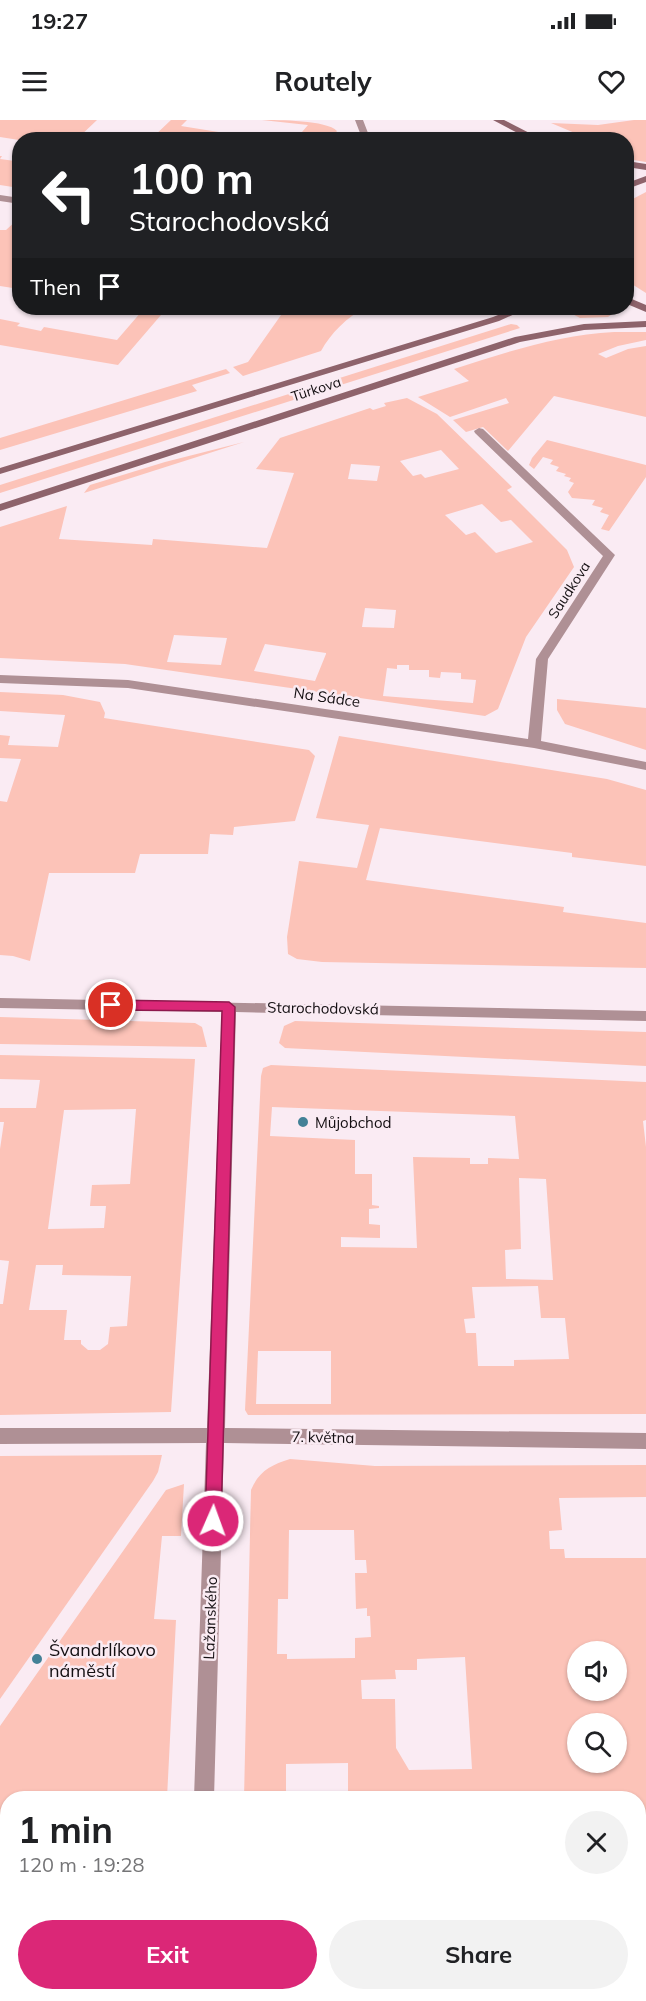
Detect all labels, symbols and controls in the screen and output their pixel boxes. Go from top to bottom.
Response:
text: 19:27 [30,7,88,35]
text: Routely [274,64,372,98]
icon: menu [18,65,51,98]
icon: heart [595,65,628,98]
text: 100 m [129,152,254,205]
icon: left [30,156,108,234]
text: Starochodovská [129,204,330,238]
icon: arrive [93,270,126,303]
text: Then [30,273,81,301]
street label: Türkova [289,373,343,405]
street label: Saudkova [544,558,594,622]
street label: Na Sádce [293,683,361,711]
pin [85,979,136,1030]
icon: arrive [94,988,127,1021]
street label: Starochodovská [267,998,379,1018]
place label: Můjobchod [315,1113,391,1132]
marker: Můjobchod [296,1115,310,1129]
street label: 7. května [291,1427,355,1447]
position arrow [181,1489,245,1553]
street label: Lažanského [199,1576,221,1660]
place label: Švandrlíkovo náměstí [49,1638,156,1682]
map controls [567,1641,627,1773]
button: sound [567,1641,627,1701]
marker: Švandrlíkovo náměstí [30,1652,44,1666]
button: search [567,1713,627,1773]
text: 1 min [18,1807,113,1852]
button: close [565,1811,628,1874]
text: 120 m · 19:28 [18,1852,144,1877]
button: Exit [18,1920,317,1989]
button: Share [329,1920,628,1989]

